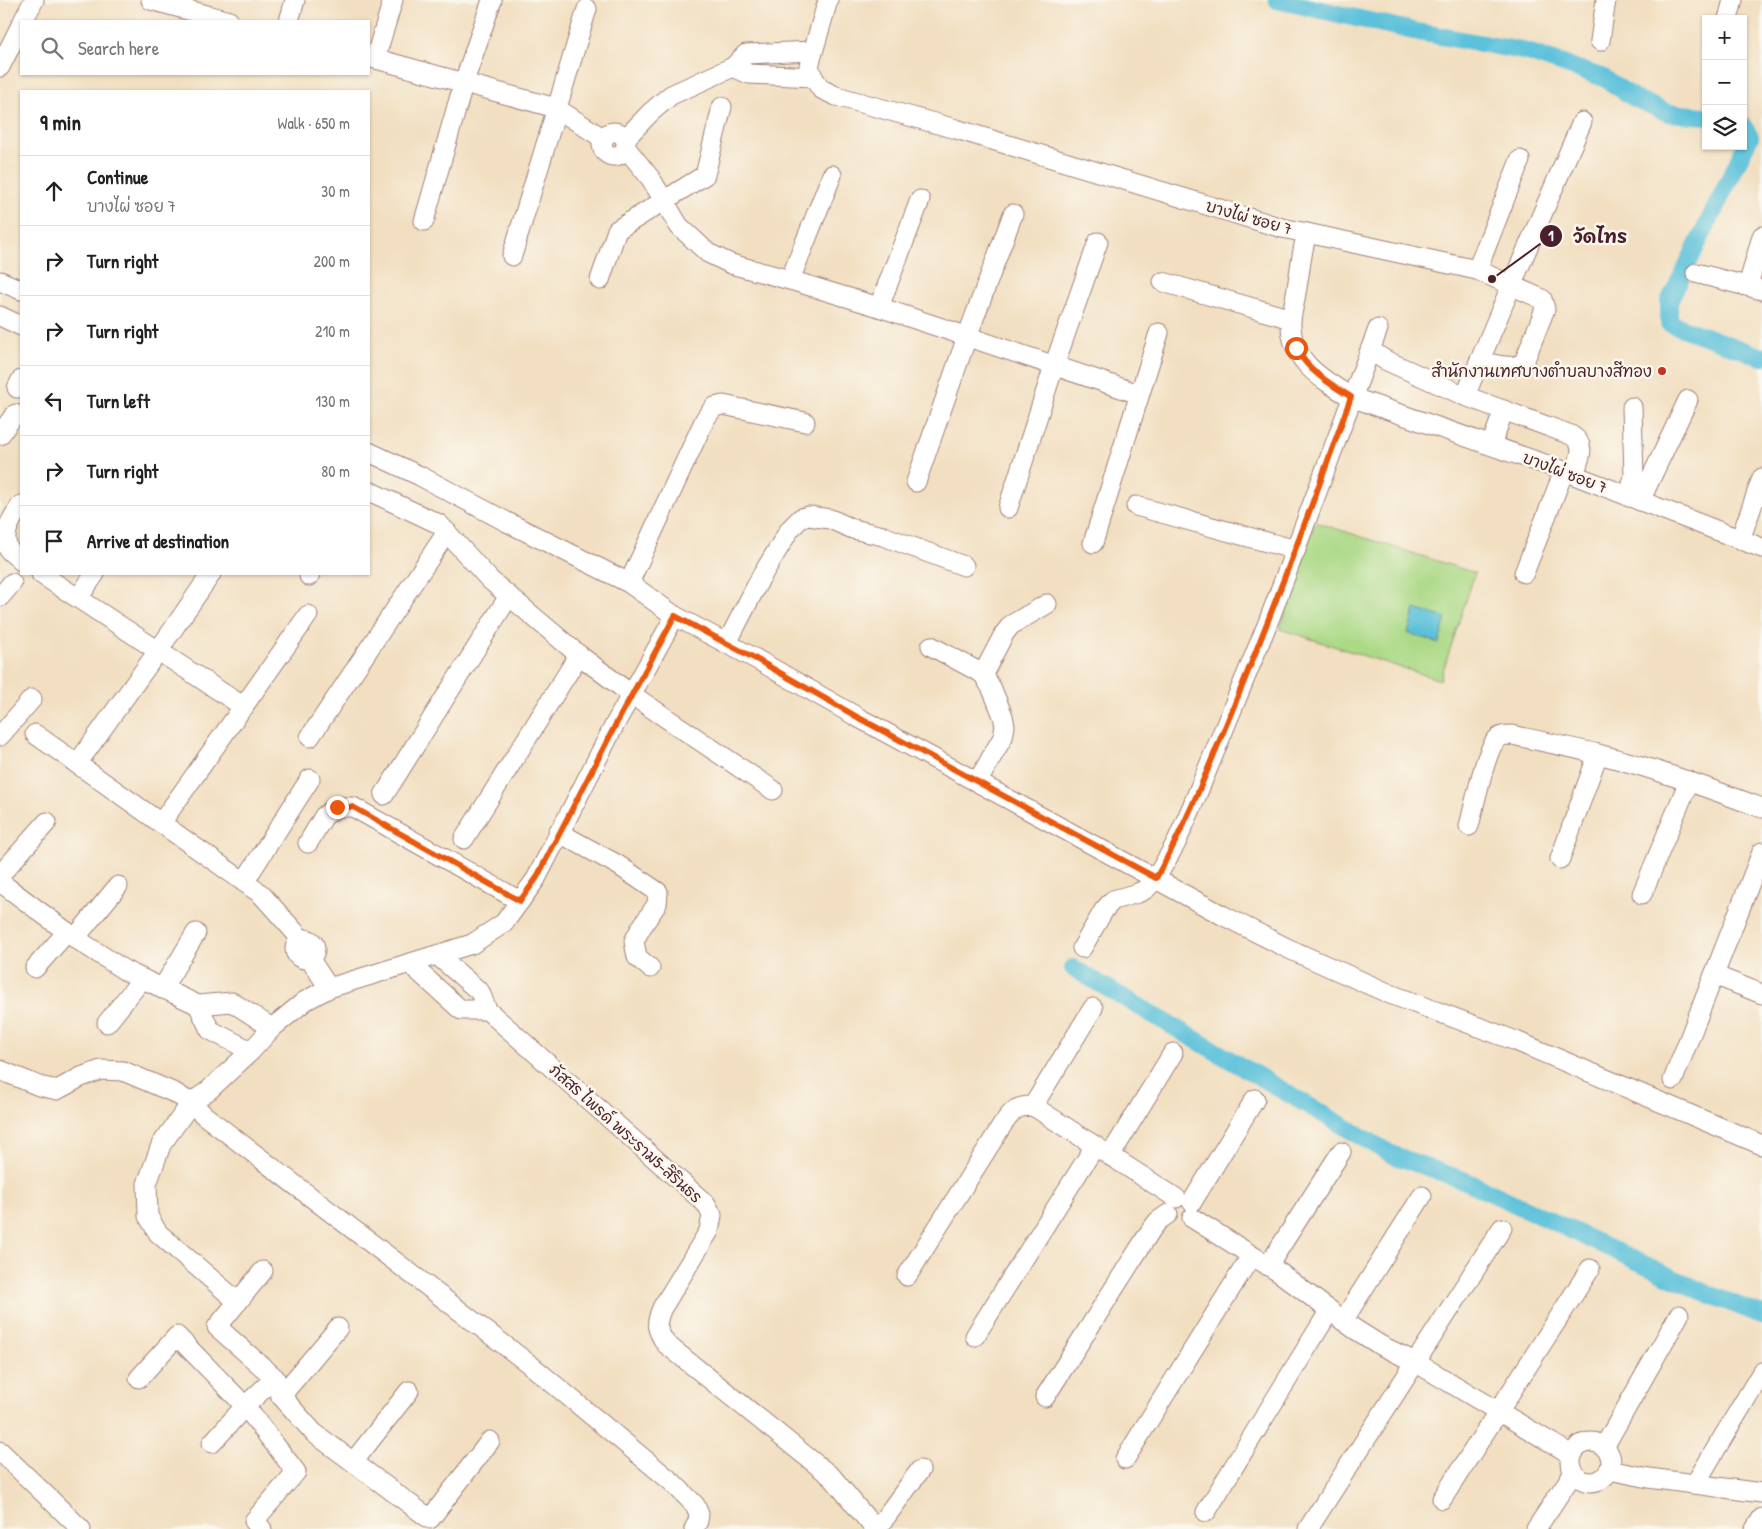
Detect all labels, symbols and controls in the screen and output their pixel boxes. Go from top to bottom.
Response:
map controls [1702,15,1747,150]
button: + [1702,15,1747,60]
search box [20,20,370,75]
icon: search [38,34,66,62]
text: Search here [78,35,159,61]
button: − [1702,60,1747,105]
button: layers [1702,105,1747,150]
text: 9 min [40,108,81,137]
text: Walk · 650 m [278,112,350,134]
text: Continue [87,164,148,190]
icon: ahead [40,177,68,205]
text: 30 m [321,180,350,202]
street label: บางไผ่ ซอย 7 [1203,194,1295,240]
text: บางไผ่ ซอย 7 [87,195,176,217]
callout: วัดไทร [1538,220,1637,253]
text: วัดไทร [1573,224,1627,249]
text: 1 [1548,225,1554,246]
icon: right [40,247,68,275]
text: Turn right [87,248,158,274]
text: 200 m [314,250,350,272]
icon: right [40,317,68,345]
text: Turn right [87,318,158,344]
text: 210 m [315,320,350,342]
route start [1285,337,1308,360]
place label: สำนักงานเทศบางตำบลบางสีทอง [1431,360,1652,382]
marker: สำนักงานเทศบางตำบลบางสีทอง [1656,365,1668,377]
icon: left [40,387,68,415]
text: Turn left [87,388,150,414]
text: 130 m [315,390,350,412]
street label: บางไผ่ ซอย 7 [1520,446,1610,498]
icon: right [40,457,68,485]
text: Turn right [87,458,158,484]
text: 80 m [321,460,350,482]
icon: arrive [40,527,68,555]
text: Arrive at destination [87,528,229,554]
route end [326,796,349,819]
street label: ภัสสร ไพรด์ พระราม5-สิรินธร [545,1058,707,1208]

